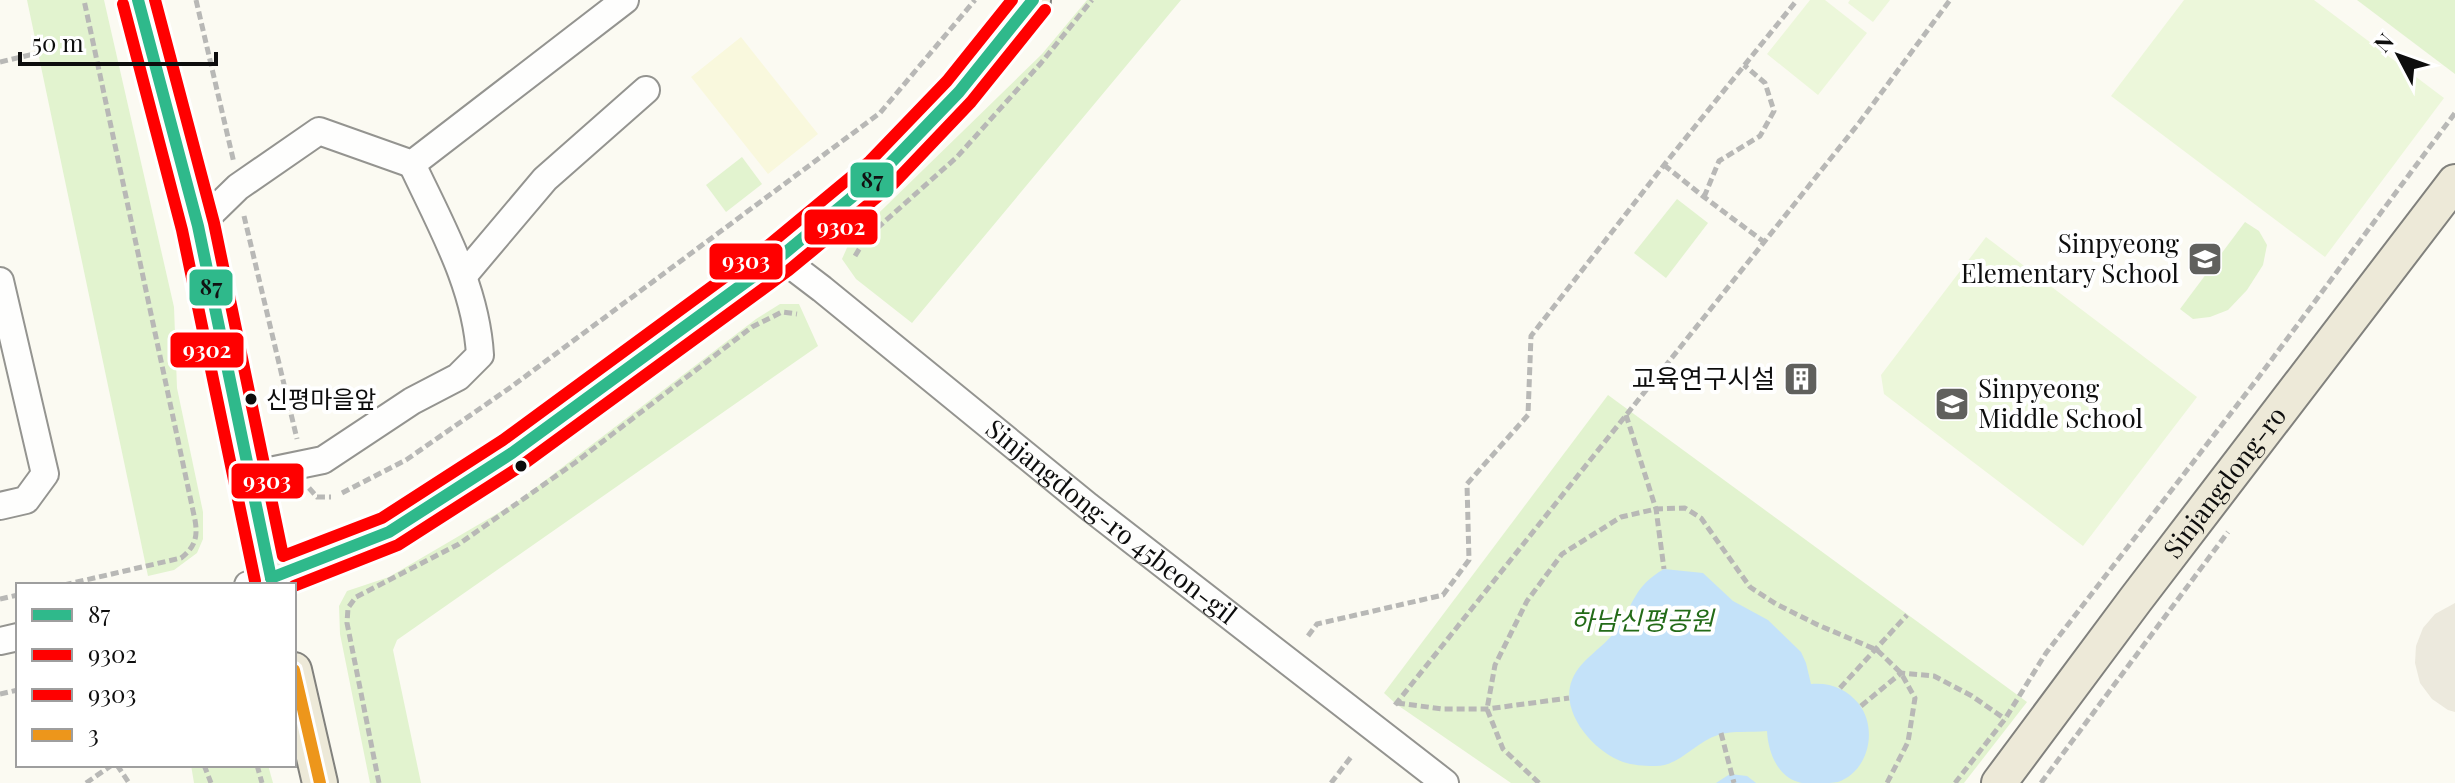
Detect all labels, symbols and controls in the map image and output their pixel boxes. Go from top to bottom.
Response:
scale bar [20,16,216,66]
north arrow [2359,16,2439,96]
text: 50 m [32,26,84,58]
text: N [2367,26,2400,58]
line badge: 87 [849,161,895,199]
text: 87 [861,164,883,194]
line badge: 9302 [803,208,879,246]
text: 9302 [817,211,865,241]
place label: Sinpyeong Elementary School [1961,225,2179,290]
school or university icon: Sinpyeong Elementary School [2186,240,2224,278]
line badge: 9303 [708,242,784,281]
text: 9303 [722,245,770,275]
line badge: 87 [188,268,234,307]
text: 87 [200,271,222,301]
line badge: 9302 [169,331,245,369]
text: 9302 [183,334,231,364]
place label: 교육연구시설 [1631,360,1775,395]
building icon: 교육연구시설 [1782,360,1820,398]
place label: Sinpyeong Middle School [1978,370,2143,435]
place label: 신평마을앞 [266,382,376,414]
school or university icon: Sinpyeong Middle School [1933,385,1971,423]
marker: 신평마을앞 [243,391,259,407]
street label: Sinjangdong-ro [2155,399,2293,565]
street label: Sinjangdong-ro 45beon-gil [979,411,1245,631]
unlabelled marker [513,458,529,474]
line badge: 9303 [230,462,305,500]
text: 9303 [243,465,291,495]
legend [16,583,296,767]
text: 87 [88,597,110,629]
park label: 하남신평공원 [1570,602,1716,637]
text: 9302 [88,637,137,669]
text: 9303 [88,677,136,709]
text: 3 [88,717,99,749]

